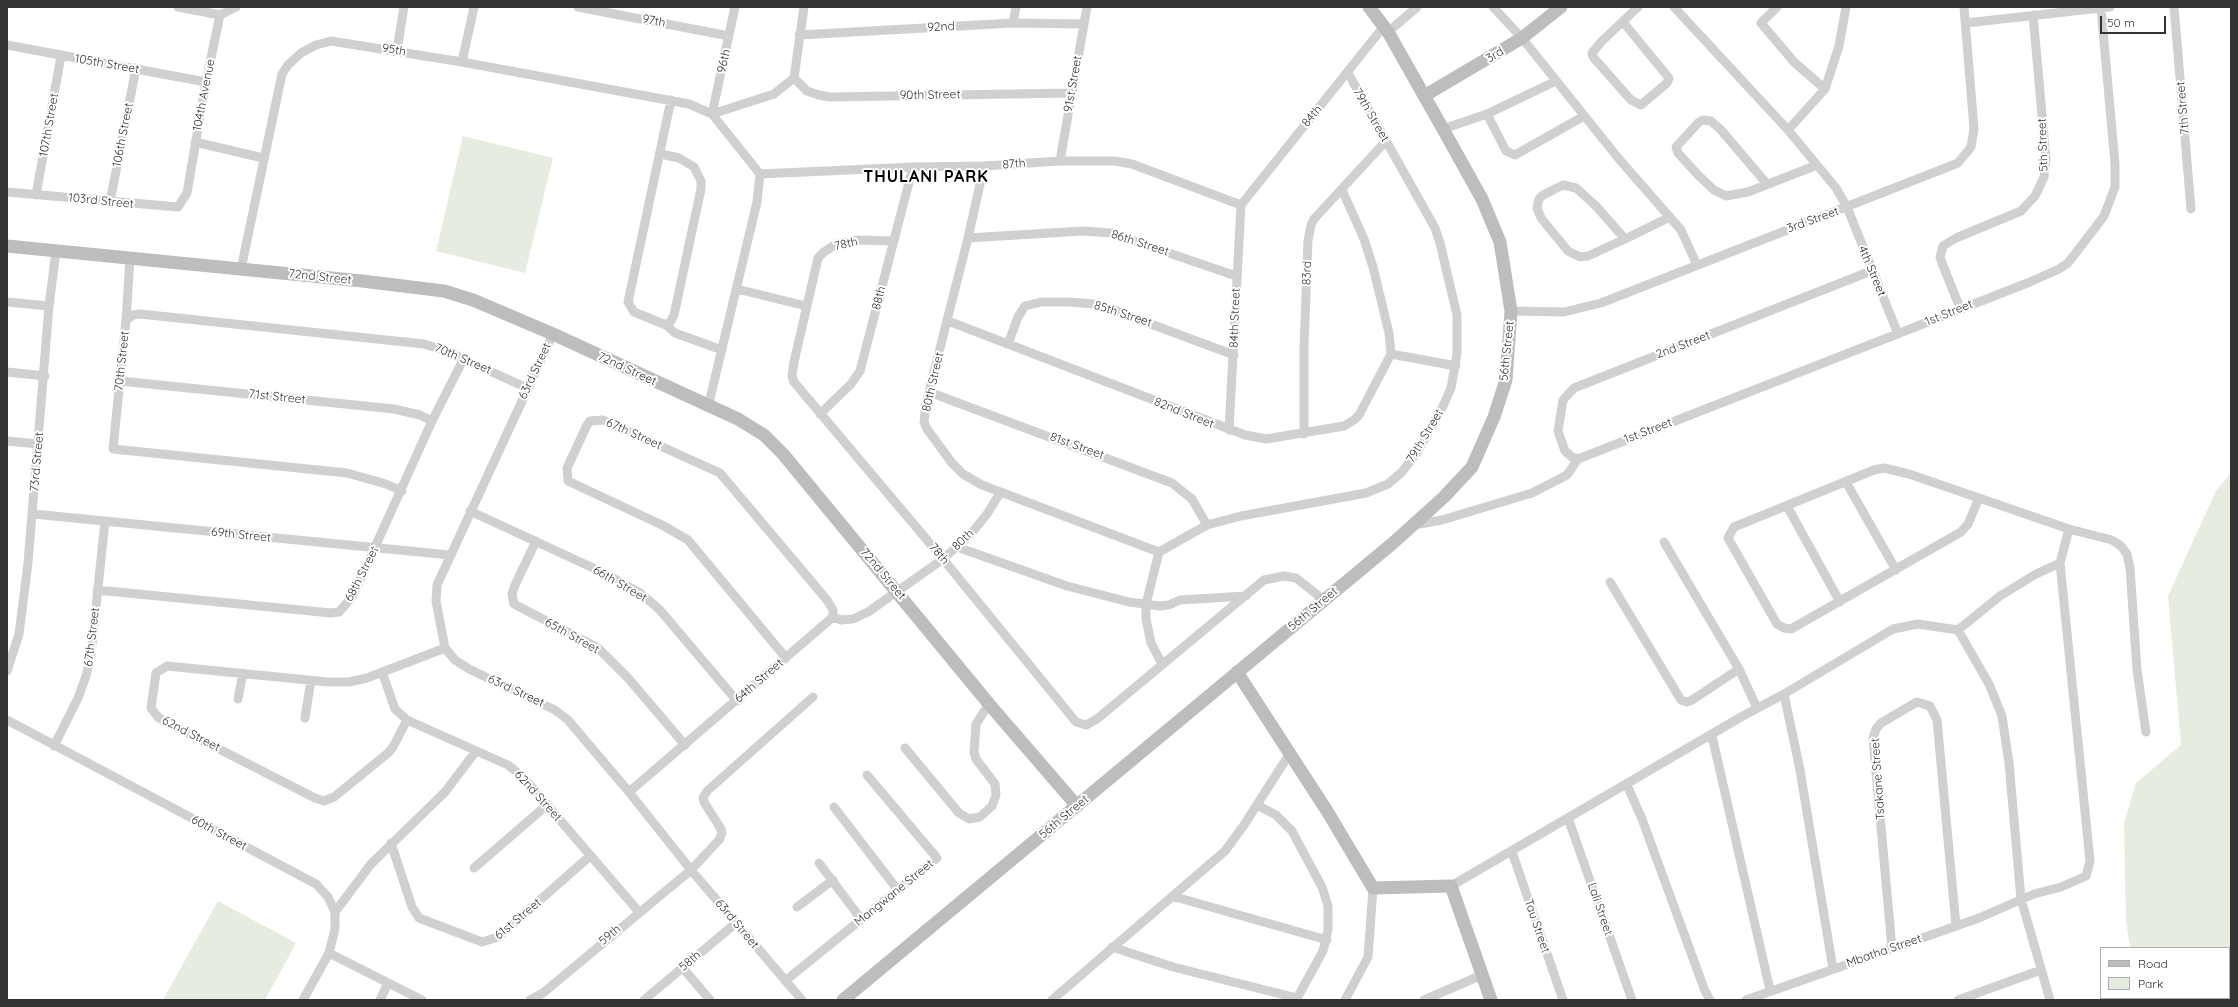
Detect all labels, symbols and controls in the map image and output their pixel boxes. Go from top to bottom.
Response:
scale bar [2102,8,2168,34]
street label: 97th [641,12,667,30]
text: 50 m [2107,15,2135,30]
street label: 92nd [927,19,955,35]
street label: 95th [381,41,407,59]
street label: 3rd [1484,44,1506,66]
street label: 96th [714,48,734,74]
street label: 105th Street [74,51,140,77]
street label: 91st Street [1061,55,1085,113]
street label: 104th Avenue [190,58,218,132]
street label: 7th Street [2174,81,2192,135]
street label: 79th Street [1350,86,1392,144]
street label: 90th Street [899,87,961,103]
street label: 107th Street [36,92,62,158]
street label: 106th Street [110,102,136,168]
street label: 84th [1299,102,1325,130]
street label: 5th Street [2035,118,2051,172]
street label: 87th [1002,156,1026,172]
district label: THULANI PARK [863,167,989,187]
street label: 103rd Street [68,190,134,212]
street label: 3rd Street [1785,204,1841,236]
street label: 86th Street [1109,227,1171,259]
street label: 78th [833,234,859,254]
street label: 4th Street [1855,244,1889,298]
street label: 83rd [1299,261,1315,285]
street label: 72nd Street [288,267,352,287]
street label: 88th [869,285,889,311]
street label: 84th Street [1227,288,1243,348]
street label: 1st Street [1923,297,1975,329]
street label: 85th Street [1092,298,1154,330]
street label: 56th Street [1497,320,1517,382]
street label: 2nd Street [1654,328,1712,362]
street label: 70th Street [112,330,132,392]
street label: 70th Street [432,341,494,377]
street label: 63rd Street [516,341,554,401]
street label: 72nd Street [595,349,659,389]
street label: 80th Street [919,351,947,413]
street label: 71st Street [248,387,306,407]
street label: 82nd Street [1152,394,1216,432]
street label: 79th Street [1403,407,1447,465]
street label: 67th Street [604,415,664,453]
street label: 1st Street [1622,415,1674,447]
street label: 81st Street [1048,430,1106,462]
street label: 73rd Street [27,431,47,493]
street label: 69th Street [210,525,272,545]
street label: 80th [949,526,977,554]
street label: 78th [926,540,952,568]
street label: 68th Street [342,544,382,604]
street label: 72nd Street [857,545,909,603]
street label: 66th Street [590,563,650,605]
street label: 56th Street [1285,584,1341,634]
street label: 67th Street [81,607,103,667]
street label: 65th Street [542,615,602,657]
street label: 64th Street [732,656,786,706]
street label: 63rd Street [486,672,546,710]
street label: 62nd Street [159,713,223,755]
street label: Tsakane Street [1868,737,1888,821]
street label: 62nd Street [511,768,565,824]
street label: 56th Street [1036,792,1092,842]
street label: 60th Street [189,812,249,854]
street label: Mangwane Street [851,857,937,929]
street label: Lali Street [1584,881,1616,937]
street label: 61st Street [492,895,544,943]
street label: 63rd Street [712,896,762,952]
street label: Tau Street [1521,897,1553,955]
street label: 59th [596,922,624,948]
street label: Mbatha Street [1844,931,1924,971]
legend [2100,947,2230,999]
street label: 58th [676,948,704,974]
text: Road [2138,956,2168,971]
text: Park [2138,976,2163,991]

